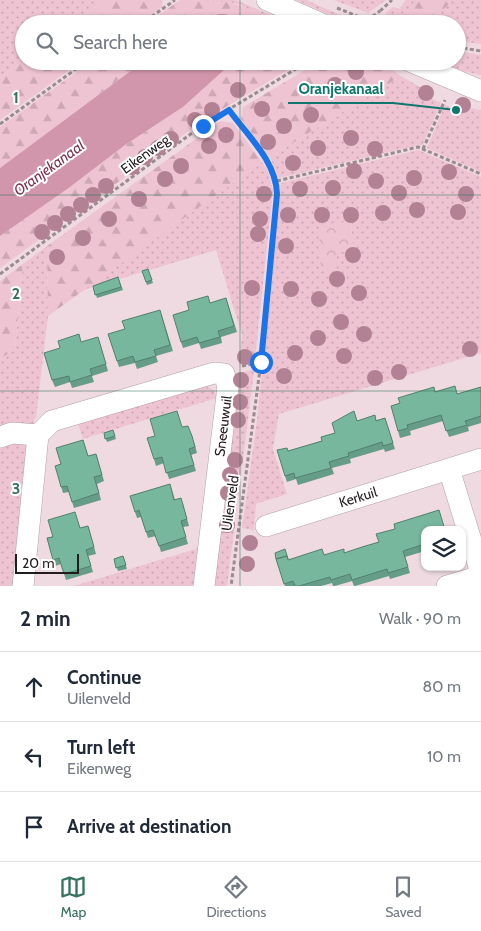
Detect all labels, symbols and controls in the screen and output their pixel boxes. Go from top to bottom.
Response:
search box [15,15,466,70]
icon: search [33,29,61,57]
text: Search here [73,31,167,54]
callout: Oranjekanaal [288,73,393,103]
text: Oranjekanaal [298,80,384,98]
text: 1 [13,88,19,107]
route end [192,115,215,138]
street label: Eikenweg [117,130,174,178]
water label: Oranjekanaal [10,136,88,200]
text: 2 [12,284,20,303]
route start [250,351,273,374]
street label: Sneeuwuil [210,394,236,458]
street label: Uilenveld [217,474,243,532]
text: 3 [12,479,20,498]
street label: Kerkuil [337,483,380,511]
map controls [421,526,466,571]
button: layers [421,526,466,571]
scale bar [15,551,79,574]
text: 20 m [22,554,55,572]
text: 2 min [20,606,71,631]
text: Walk · 90 m [379,609,461,628]
text: Continue [67,666,141,689]
icon: ahead [20,673,48,701]
text: 80 m [423,677,461,696]
text: Uilenveld [67,689,131,708]
text: Turn left [67,736,135,759]
icon: left [20,743,48,771]
text: 10 m [427,747,461,766]
text: Eikenweg [67,759,131,778]
icon: arrive [20,813,48,841]
text: Arrive at destination [67,815,231,838]
tab: Map [59,873,87,921]
tab: Directions [206,873,266,921]
tab: Saved [385,873,422,921]

